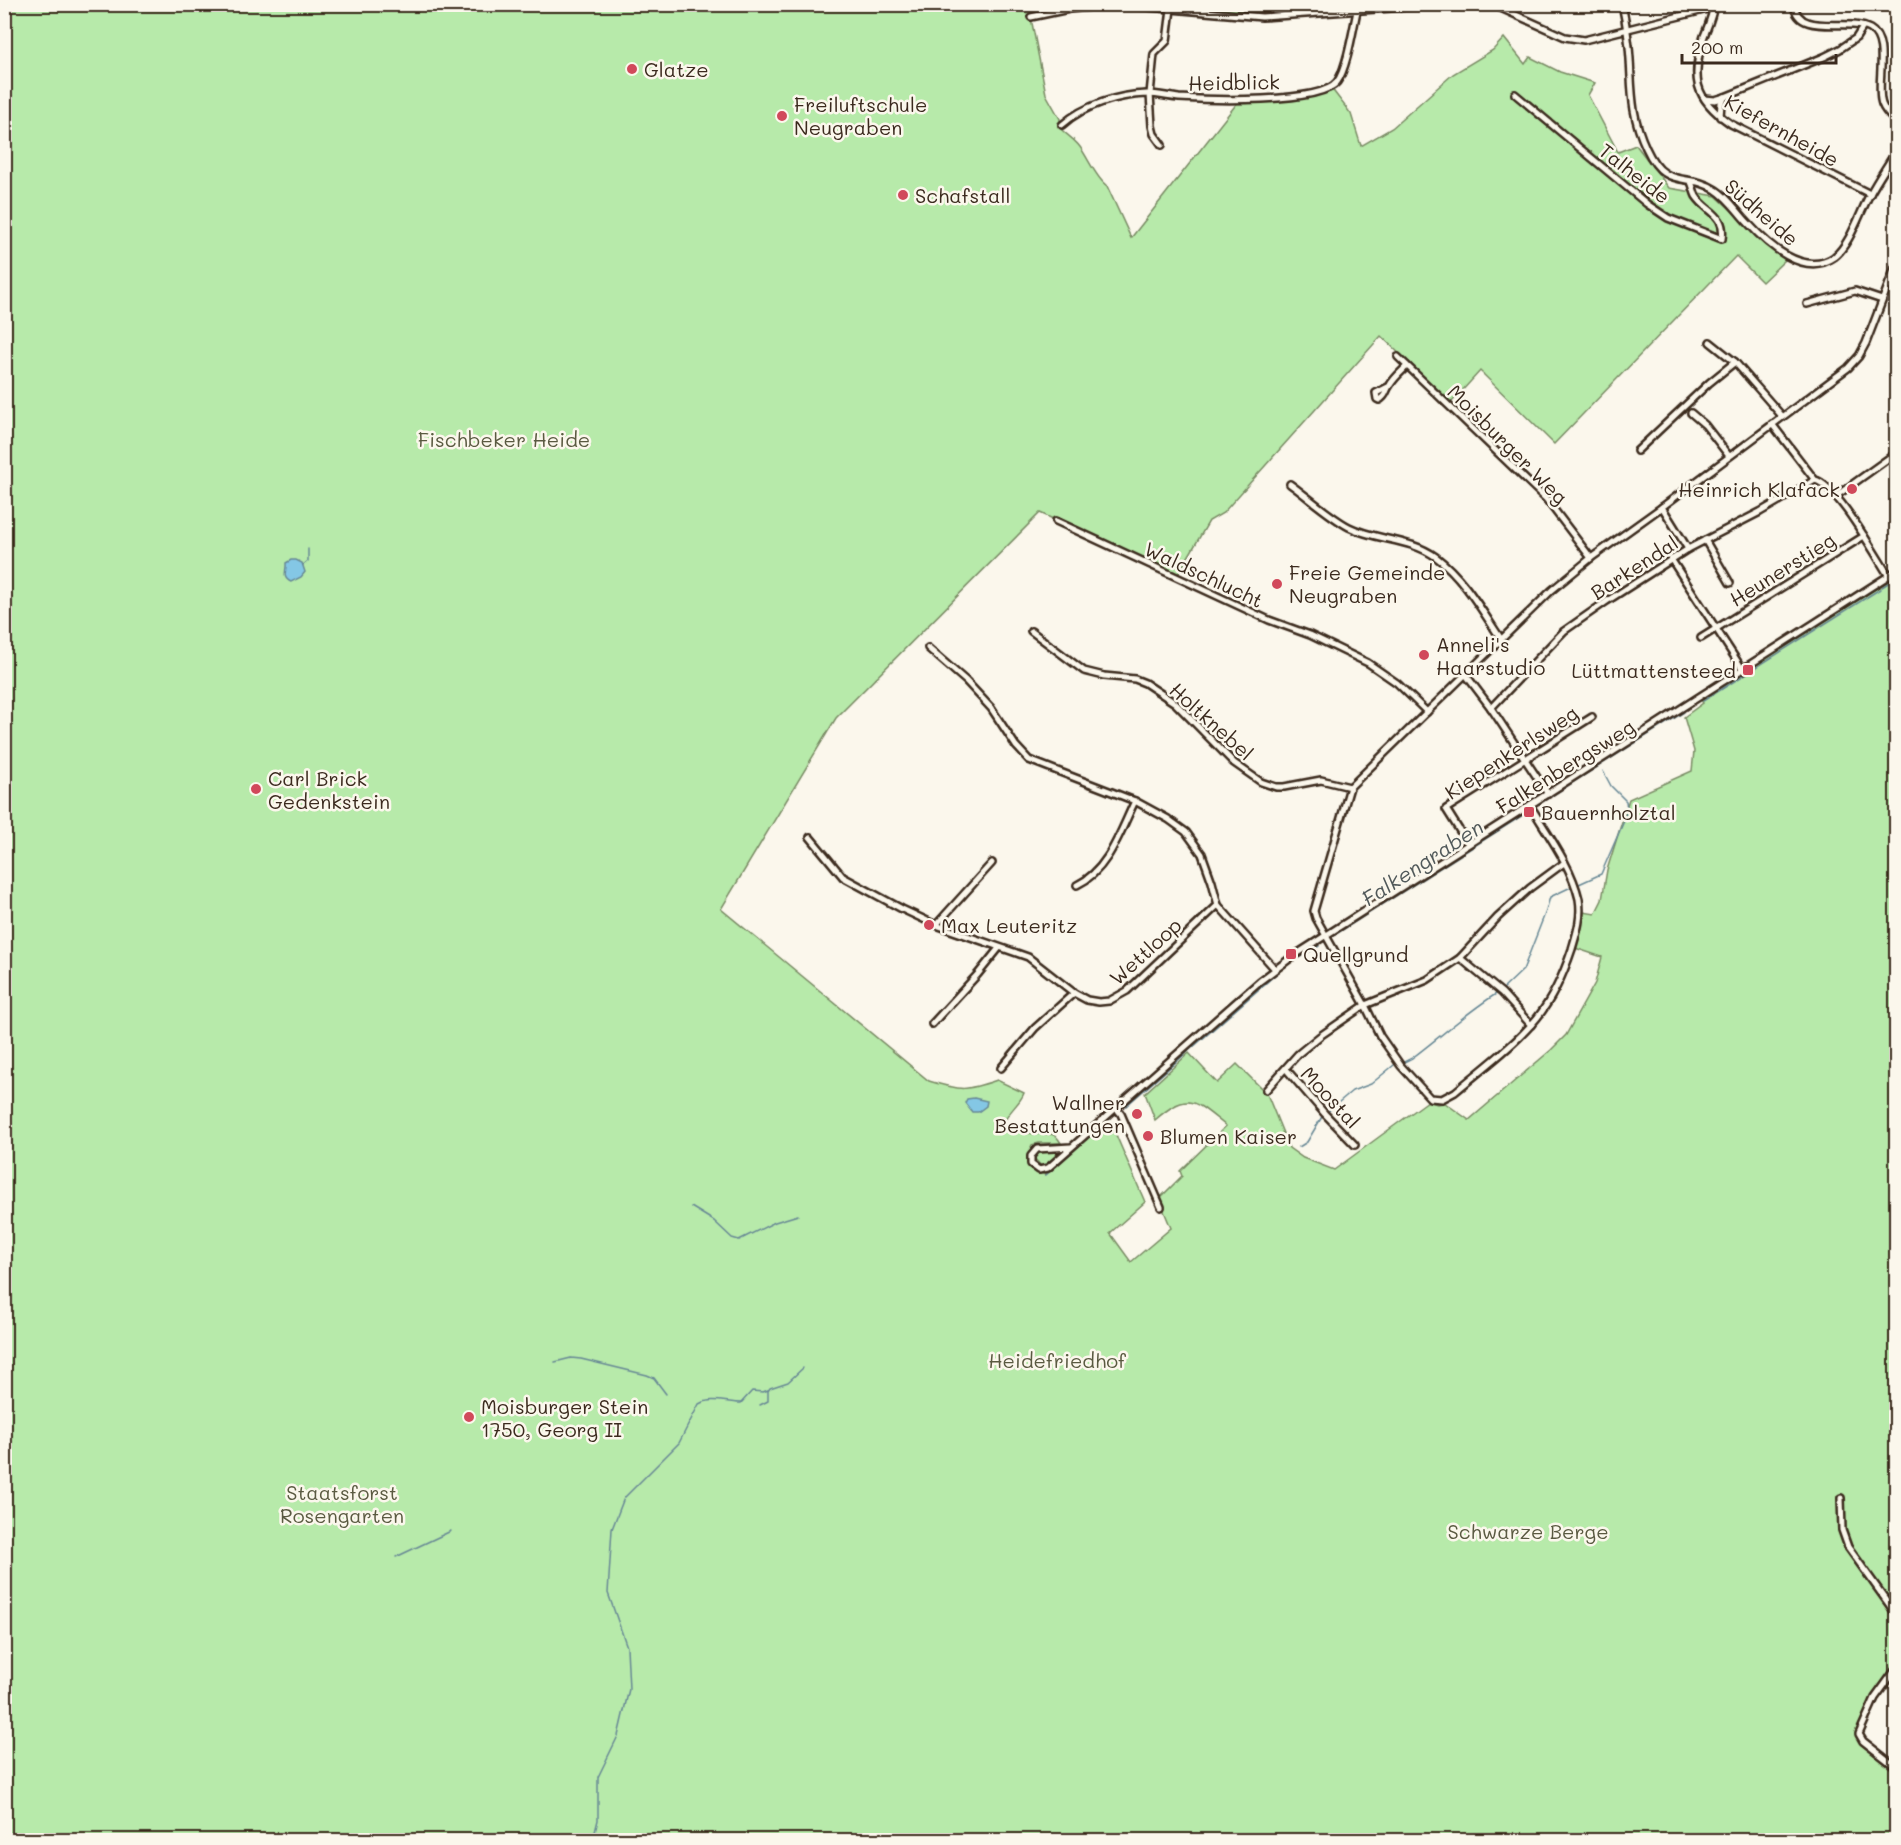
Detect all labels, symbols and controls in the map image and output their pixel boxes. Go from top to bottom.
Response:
scale bar [1682,27,1836,65]
text: 200 m [1691,35,1743,59]
place label: Glatze [644,56,709,82]
marker: Glatze [625,62,639,76]
street label: Heidblick [1188,68,1280,96]
street label: Kiefernheide [1720,88,1844,172]
place label: Freiluftschule Neugraben [794,91,927,140]
marker: Freiluftschule Neugraben [775,109,789,123]
street label: Talheide [1594,137,1676,209]
street label: Südheide [1720,173,1804,251]
place label: Schafstall [915,182,1011,208]
marker: Schafstall [896,188,910,202]
street label: Moisburger Weg [1442,378,1574,510]
park label: Fischbeker Heide [418,426,590,452]
place label: Heinrich Klafack [1678,476,1840,502]
marker: Heinrich Klafack [1845,482,1859,496]
street label: Heunerstieg [1724,526,1840,612]
street label: Barkendal [1585,529,1683,605]
street label: Waldschlucht [1140,535,1268,613]
place label: Freie Gemeinde Neugraben [1289,559,1445,608]
marker: Freie Gemeinde Neugraben [1270,577,1284,591]
place label: Anneli's Haarstudio [1436,631,1545,680]
marker: Anneli's Haarstudio [1417,648,1431,662]
place label: Lüttmattensteed [1572,657,1736,683]
marker: Lüttmattensteed [1741,663,1755,677]
street label: Holtknebel [1165,676,1259,766]
street label: Kiepenkerlsweg [1439,699,1583,805]
street label: Falkenbergsweg [1491,713,1639,819]
place label: Carl Brick Gedenkstein [268,765,390,814]
marker: Carl Brick Gedenkstein [249,782,263,796]
place label: Bauernholztal [1541,799,1676,825]
marker: Bauernholztal [1522,805,1536,819]
water label: Falkengraben [1356,813,1488,911]
place label: Max Leuteritz [941,912,1077,938]
street label: Wettloop [1103,912,1187,990]
marker: Max Leuteritz [922,918,936,932]
place label: Quellgrund [1303,941,1408,967]
marker: Quellgrund [1284,947,1298,961]
street label: Moostal [1296,1060,1366,1134]
place label: Wallner Bestattungen [995,1089,1125,1138]
marker: Wallner Bestattungen [1130,1107,1144,1121]
place label: Blumen Kaiser [1160,1123,1297,1149]
marker: Blumen Kaiser [1141,1129,1155,1143]
park label: Heidefriedhof [988,1347,1127,1373]
place label: Moisburger Stein 1750, Georg II [481,1393,648,1442]
marker: Moisburger Stein 1750, Georg II [462,1410,476,1424]
park label: Staatsforst Rosengarten [280,1479,404,1528]
park label: Schwarze Berge [1447,1518,1609,1544]

